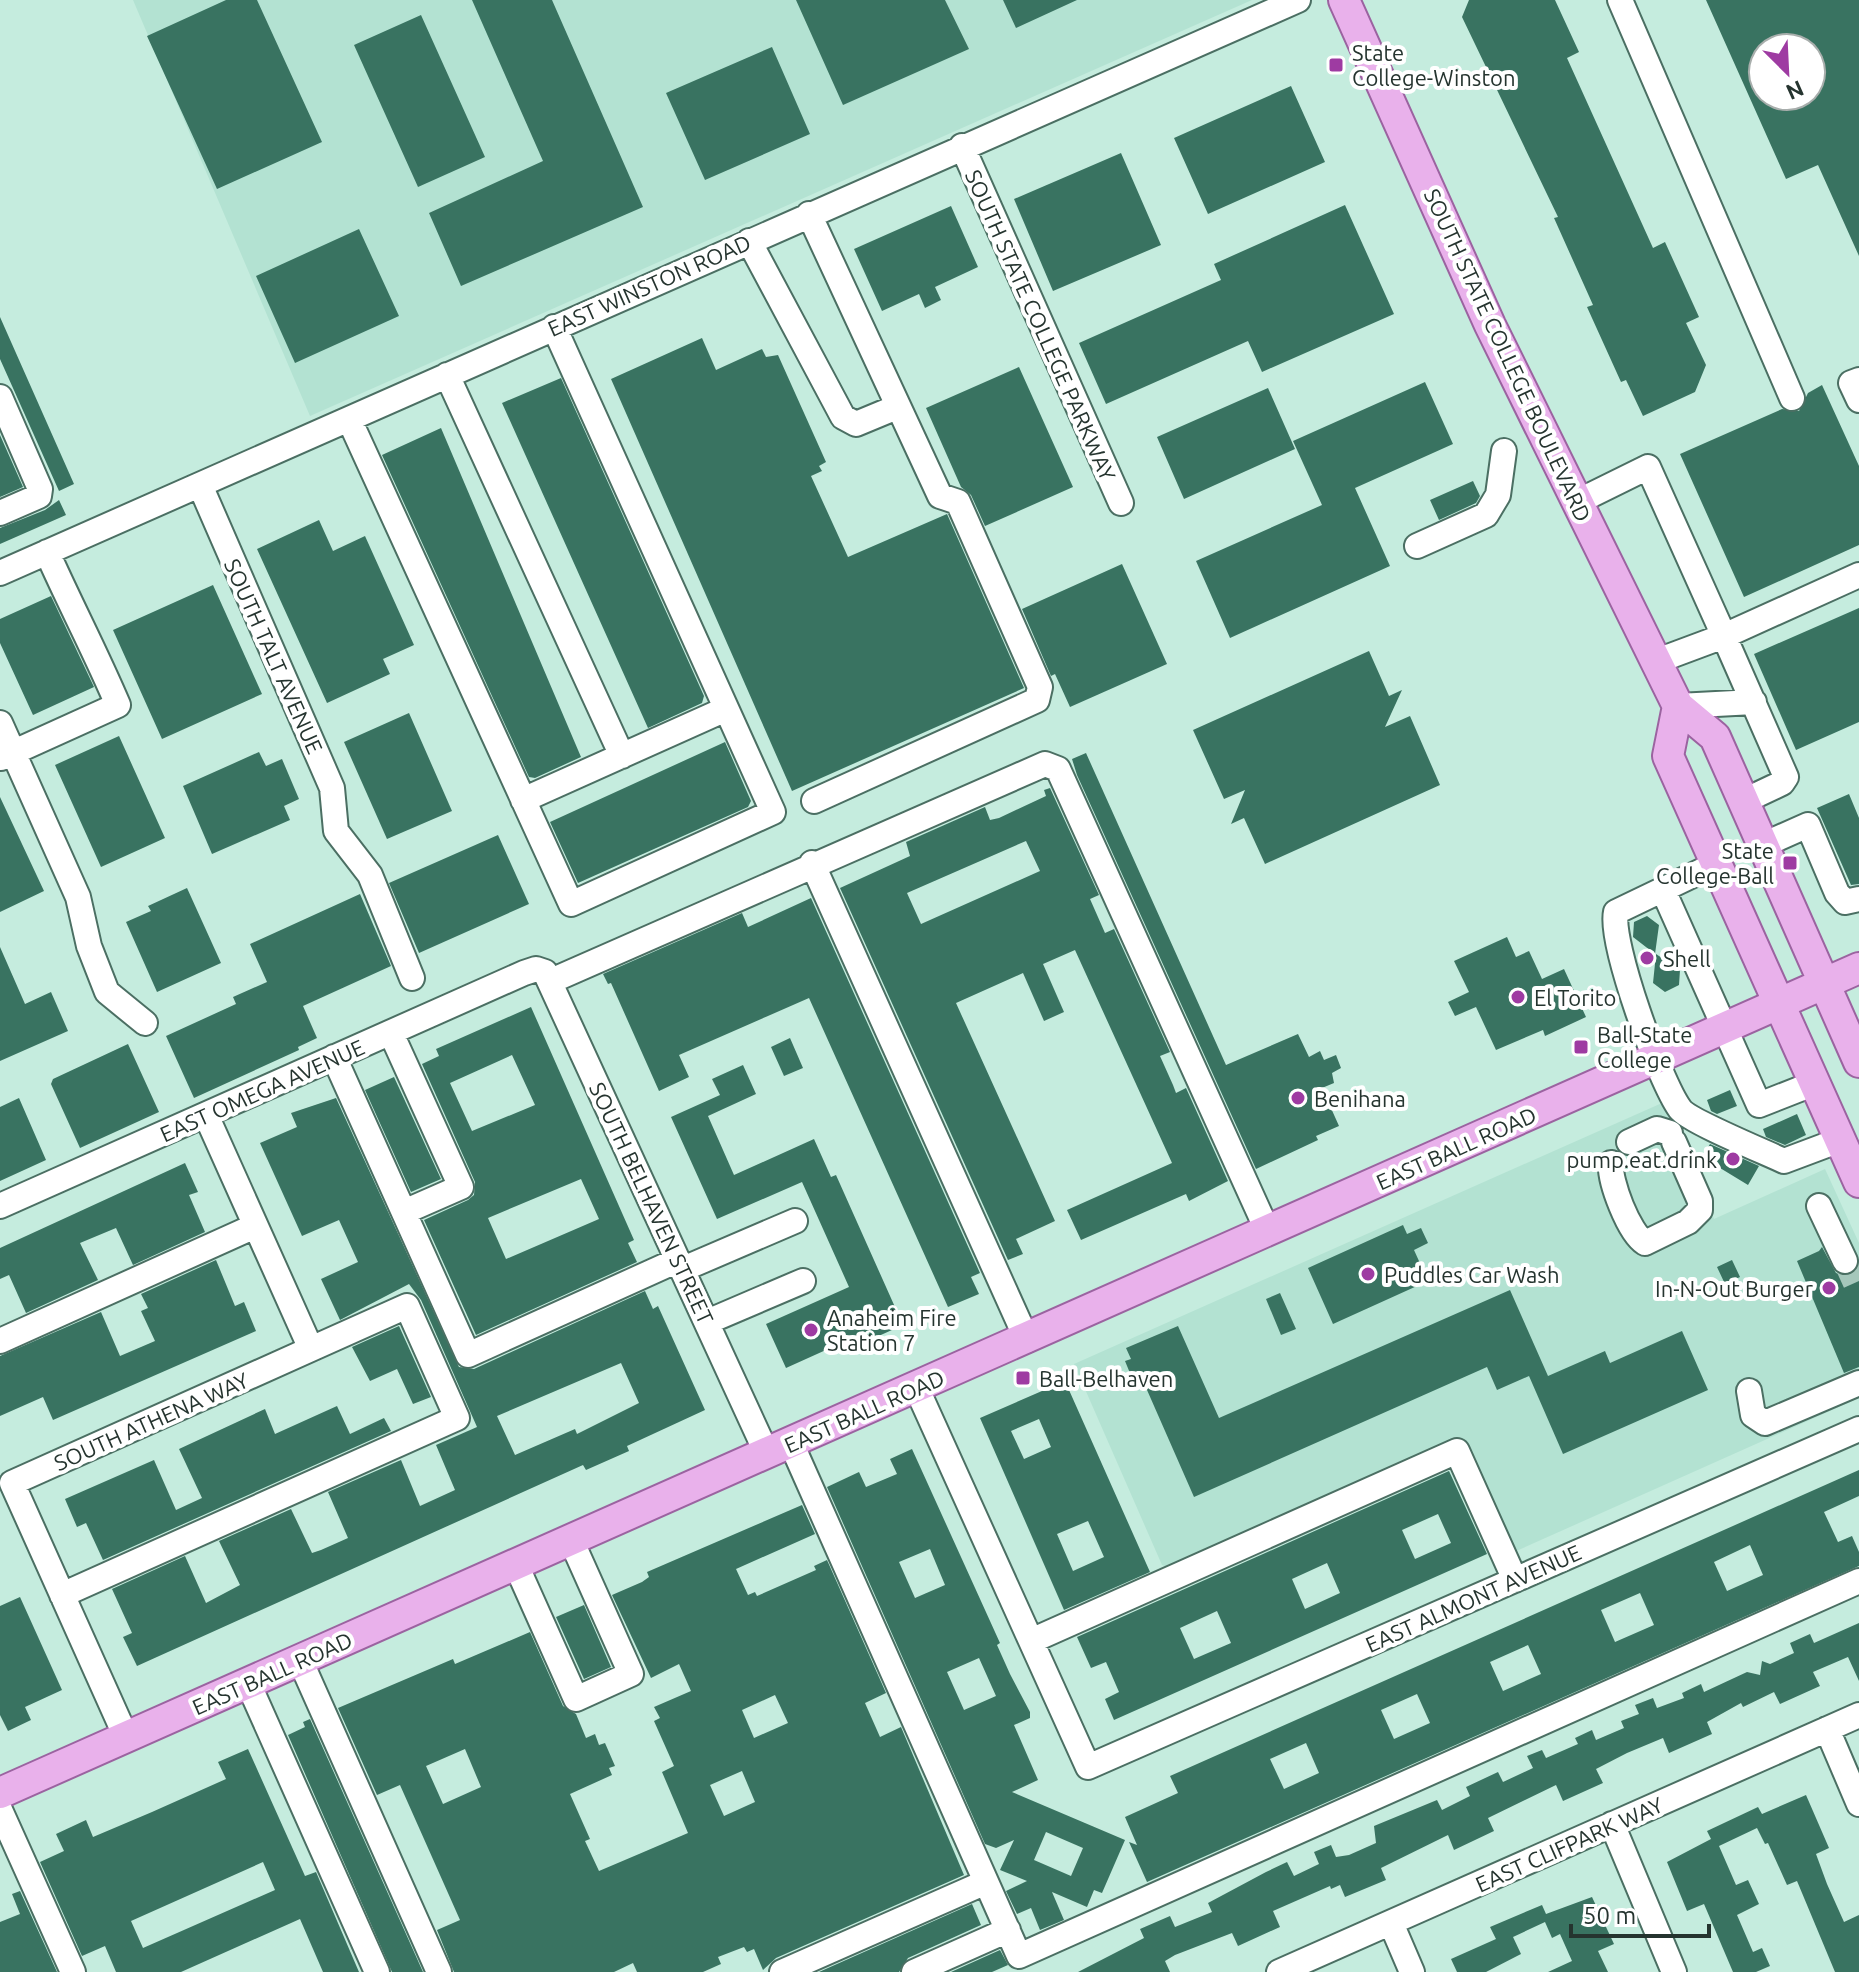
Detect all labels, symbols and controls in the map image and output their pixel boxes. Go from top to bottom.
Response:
north arrow [1747,32,1827,112]
place label: State College-Winston [1352,40,1515,90]
marker: State College-Winston [1327,56,1345,74]
text: N [1783,76,1808,105]
street label: SOUTH STATE COLLEGE PARKWAY [961,166,1121,485]
street label: SOUTH STATE COLLEGE BOULEVARD [1420,185,1596,525]
street label: EAST WINSTON ROAD [544,229,754,341]
street label: SOUTH TALT AVENUE [220,555,328,757]
place label: State College-Ball [1656,838,1774,888]
marker: State College-Ball [1781,854,1799,872]
place label: Shell [1663,946,1711,971]
marker: Shell [1638,949,1656,967]
place label: El Torito [1534,985,1616,1010]
marker: El Torito [1509,988,1527,1006]
place label: Ball-State College [1597,1022,1692,1072]
street label: EAST OMEGA AVENUE [156,1034,368,1146]
marker: Ball-State College [1572,1038,1590,1056]
street label: SOUTH BELHAVEN STREET [585,1078,719,1328]
place label: Benihana [1314,1086,1406,1111]
marker: Benihana [1289,1089,1307,1107]
street label: EAST BALL ROAD [1372,1102,1540,1194]
place label: pump.eat.drink [1566,1147,1717,1172]
marker: pump.eat.drink [1724,1150,1742,1168]
place label: Puddles Car Wash [1384,1262,1559,1287]
marker: Puddles Car Wash [1359,1265,1377,1283]
place label: In-N-Out Burger [1655,1276,1814,1301]
marker: In-N-Out Burger [1820,1279,1838,1297]
place label: Anaheim Fire Station 7 [827,1305,957,1355]
marker: Anaheim Fire Station 7 [802,1321,820,1339]
street label: EAST BALL ROAD [780,1365,948,1457]
place label: Ball-Belhaven [1039,1366,1173,1391]
street label: SOUTH ATHENA WAY [50,1367,252,1475]
marker: Ball-Belhaven [1014,1369,1032,1387]
street label: EAST ALMONT AVENUE [1361,1539,1585,1657]
street label: EAST BALL ROAD [188,1627,356,1719]
street label: EAST CLIFPARK WAY [1472,1791,1667,1897]
scale bar [1571,1888,1709,1938]
text: 50 m [1583,1902,1636,1929]

